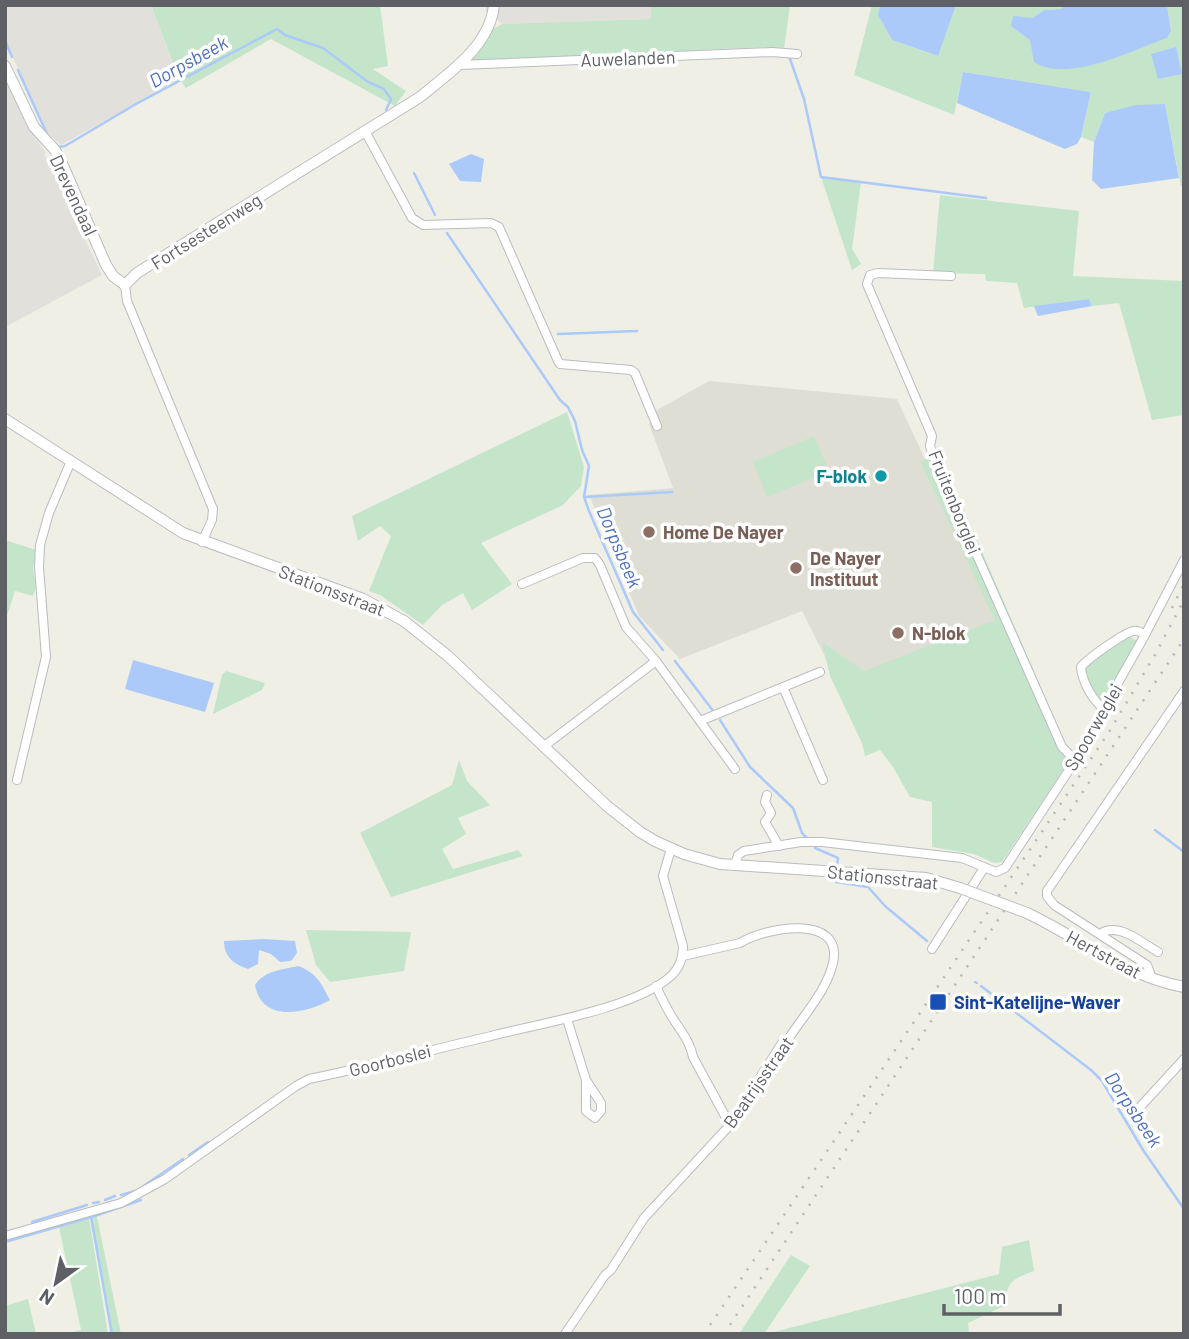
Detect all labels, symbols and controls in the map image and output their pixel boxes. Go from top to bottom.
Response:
water label: Dorpsbeek [145,30,232,92]
street label: Auwelanden [580,45,676,71]
street label: Drevendaal [46,151,102,239]
street label: Fortsesteenweg [147,188,265,274]
street label: Fruitenborglei [924,447,986,557]
place label: F-blok [816,465,867,487]
marker: F-blok [873,468,889,484]
water label: Dorpsbeek [593,503,648,592]
place label: Home De Nayer [663,521,784,543]
marker: Home De Nayer [641,524,657,540]
place label: De Nayer Instituut [810,547,881,590]
street label: Stationsstraat [276,560,388,620]
marker: De Nayer Instituut [788,560,804,576]
place label: N-blok [912,622,966,644]
marker: N-blok [890,625,906,641]
street label: Spoorweglei [1059,679,1127,775]
street label: Stationsstraat [826,860,940,894]
street label: Hertstraat [1063,925,1145,983]
place label: Sint-Katelijne-Waver [954,991,1120,1013]
marker: Sint-Katelijne-Waver [928,992,948,1012]
street label: Beatrijsstraat [718,1032,798,1132]
street label: Goorboslei [347,1039,433,1081]
water label: Dorpsbeek [1100,1067,1168,1152]
north arrow [21,1248,91,1318]
scale bar [944,1272,1060,1316]
text: 100 m [954,1283,1007,1308]
text: N [35,1285,58,1311]

